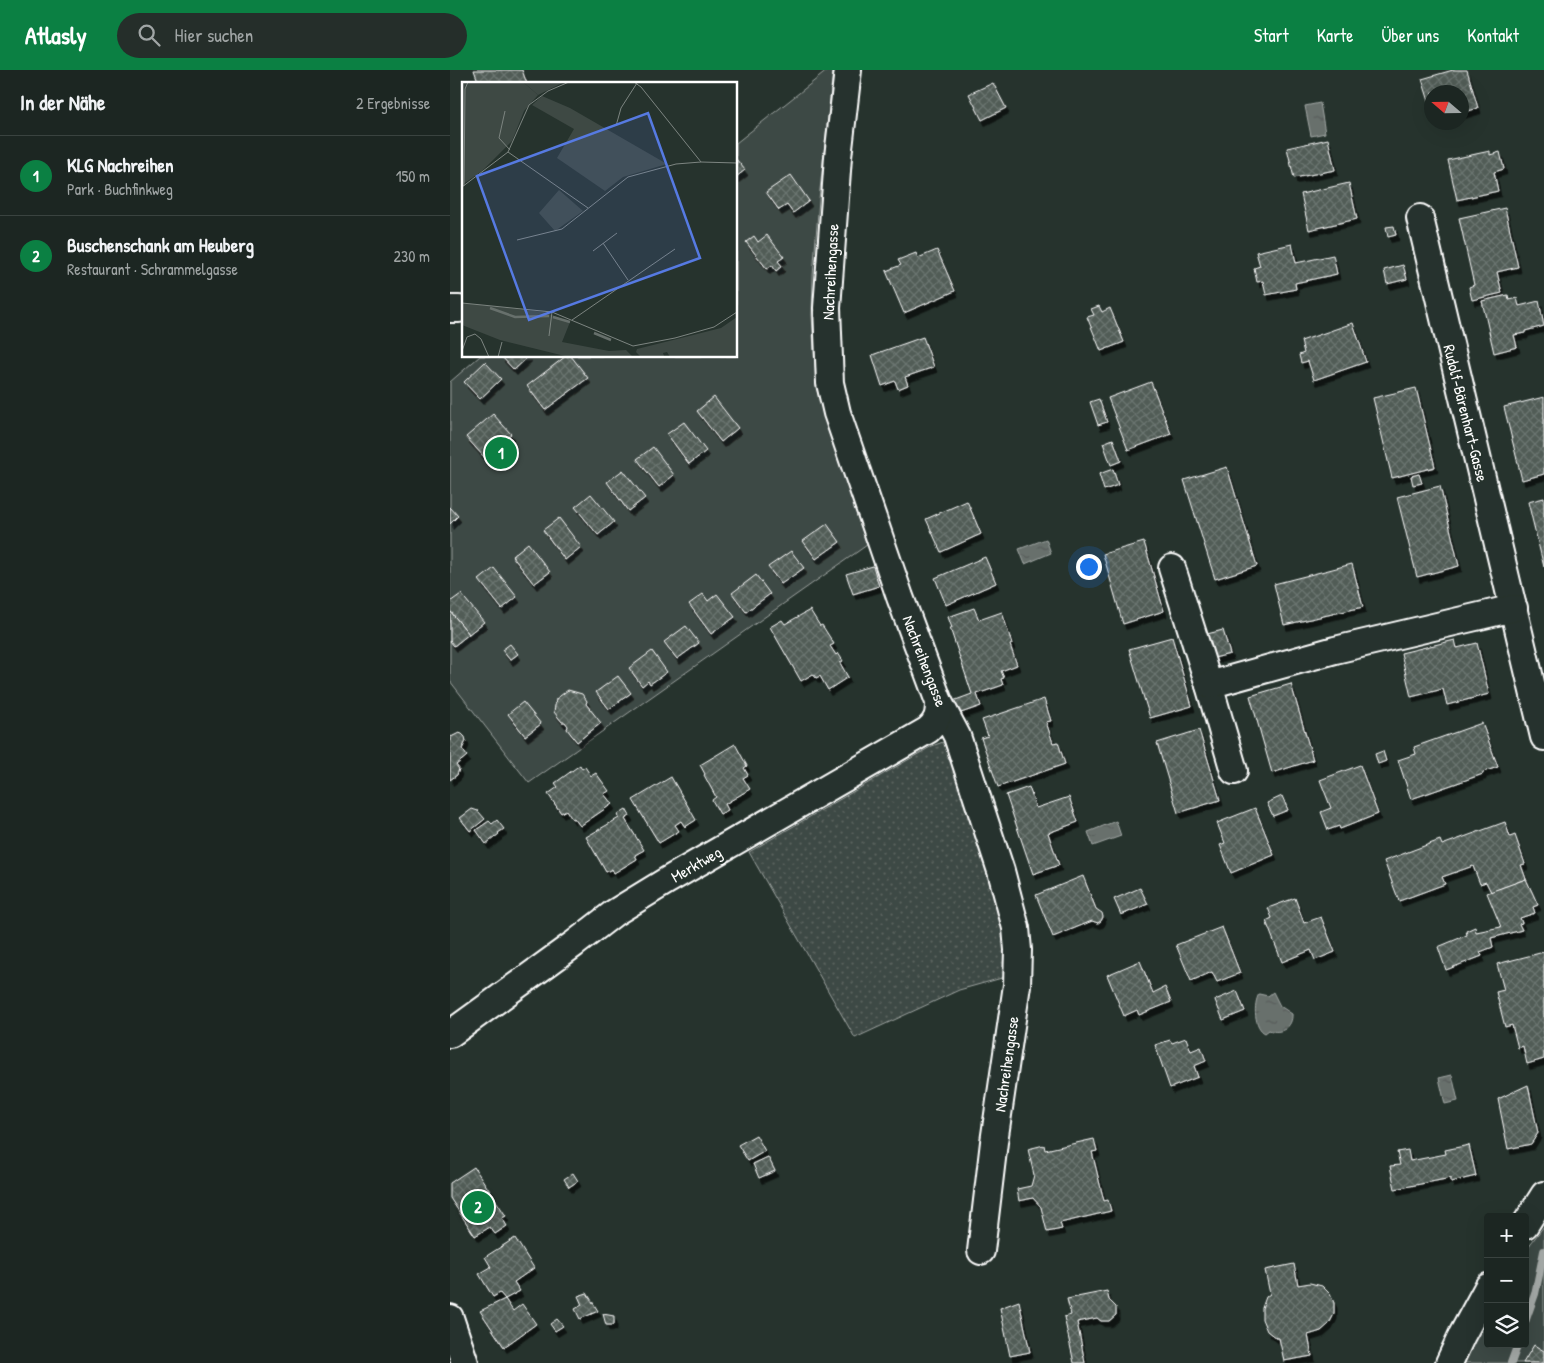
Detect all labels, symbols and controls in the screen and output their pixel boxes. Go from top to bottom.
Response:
search box [117,13,467,58]
text: Atlasly [25,19,87,51]
icon: search [135,21,163,49]
text: Hier suchen [175,22,253,48]
text: Start [1254,23,1289,48]
text: Karte [1317,23,1353,48]
text: Über uns [1381,23,1439,48]
text: Kontakt [1467,23,1519,48]
inset map [462,82,738,358]
north arrow [1424,85,1469,130]
text: In der Nähe [20,88,105,117]
text: 2 Ergebnisse [356,92,430,114]
text: KLG Nachreihen [67,152,174,178]
text: 1 [33,165,39,187]
text: 150 m [396,165,430,187]
text: Park · Buchfinkweg [67,178,173,200]
street label: Nachreihengasse [816,223,844,321]
text: Buschenschank am Heuberg [67,232,254,258]
text: 2 [32,245,40,267]
text: 230 m [394,245,430,267]
text: Restaurant · Schrammelgasse [67,258,238,280]
street label: Rudolf-Bärenhart-Gasse [1438,342,1494,485]
pin: 1 [485,434,517,472]
your location [1076,554,1102,580]
street label: Nachreihengasse [897,612,953,710]
street label: Merktweg [667,841,725,887]
street label: Nachreihengasse [988,1014,1024,1113]
pin: 2 [462,1188,494,1226]
map controls [1484,1213,1529,1348]
button: + [1484,1213,1529,1258]
button: − [1484,1258,1529,1303]
button: layers [1484,1303,1529,1348]

